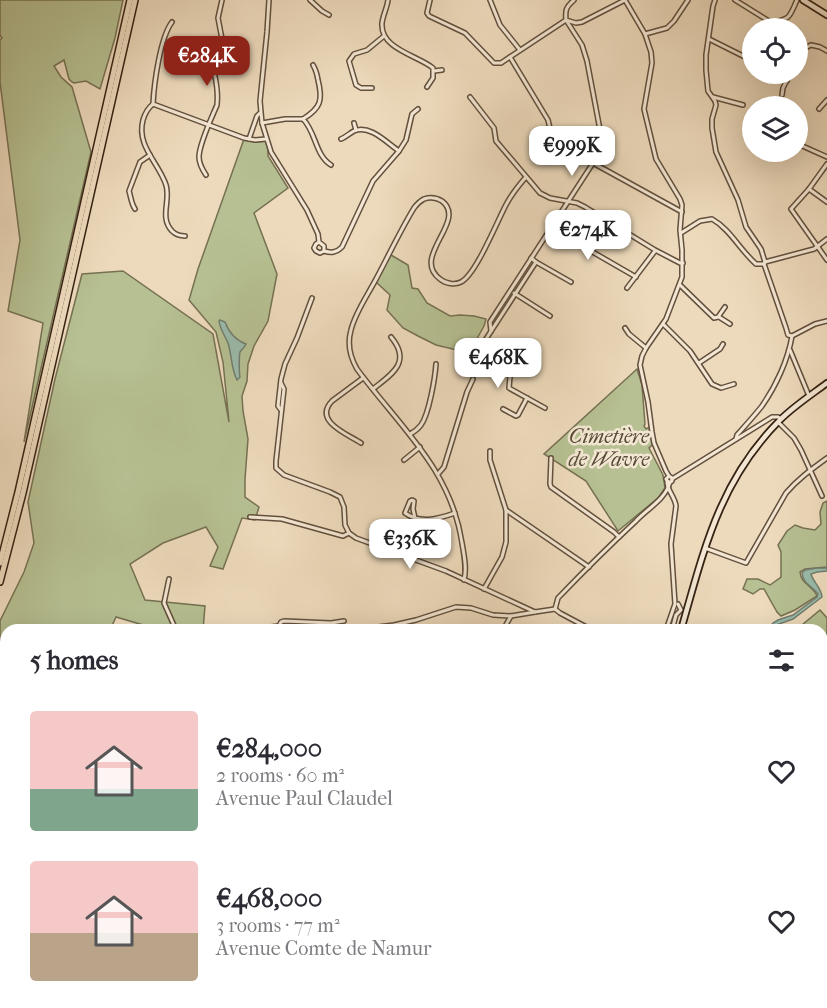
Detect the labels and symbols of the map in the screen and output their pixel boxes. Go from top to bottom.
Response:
pin: €284K [165,36,249,87]
pin: €999K [530,126,614,177]
pin: €274K [546,210,630,261]
pin: €468K [456,338,540,389]
park label: Cimetière de Wavre [569,425,650,471]
pin: €336K [368,519,452,570]

